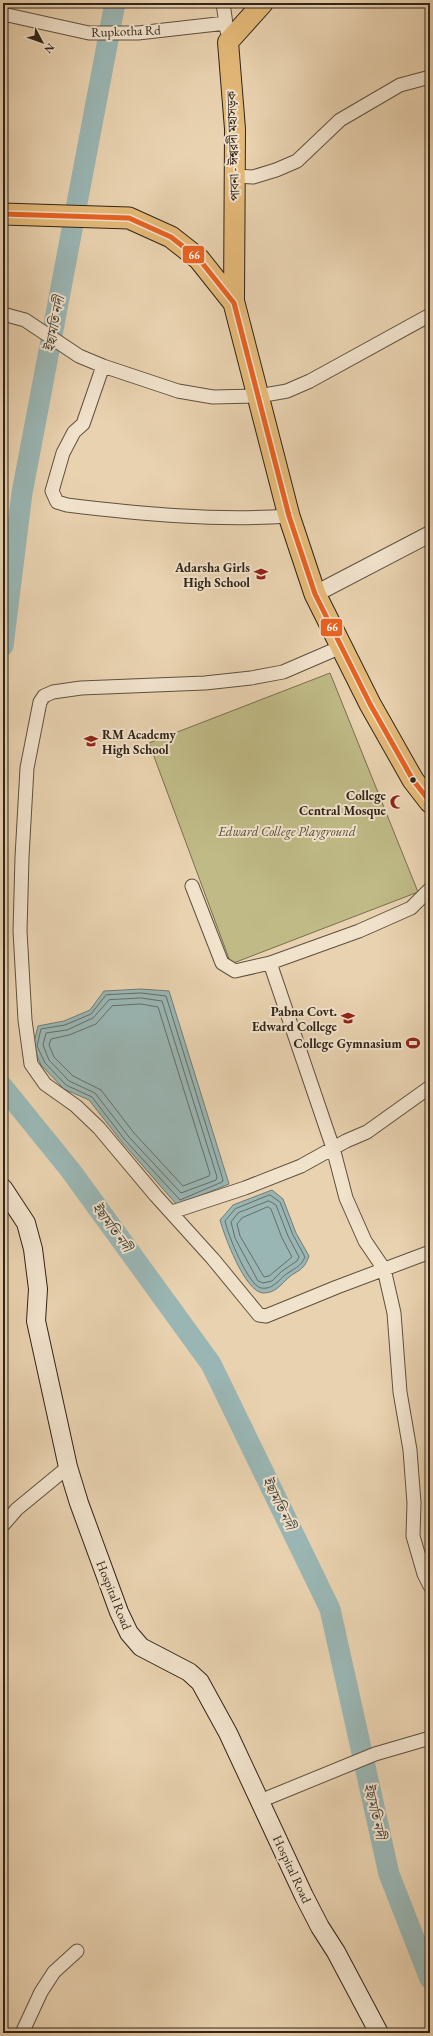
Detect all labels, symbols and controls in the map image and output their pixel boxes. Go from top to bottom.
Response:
street label: Rupkotha Rd [91,21,161,41]
north arrow [22,22,62,62]
text: N [41,41,58,57]
street label: পাবনা - ঈশ্বরদী মহাসড়ক [223,90,243,201]
line badge: 66 [182,245,205,264]
text: 66 [188,248,200,262]
water label: ইছামতি নদী [40,292,69,353]
place label: Adarsha Girls High School [174,559,250,591]
school or university icon: Adarsha Girls High School [253,566,269,582]
line badge: 66 [320,618,343,637]
text: 66 [326,620,338,634]
place label: RM Academy High School [102,726,176,758]
school or university icon: RM Academy High School [83,733,99,749]
unlabelled marker [408,775,418,785]
place label: College Central Mosque [299,787,387,819]
mosque icon: College Central Mosque [389,794,405,810]
park label: Edward College Playground [217,823,356,840]
place label: Pabna Covt. Edward College [252,1003,338,1035]
school or university icon: Pabna Covt. Edward College [340,1010,356,1026]
place label: College Gymnasium [294,1035,403,1052]
sports icon: College Gymnasium [405,1035,421,1051]
water label: ইছামতি নদী [88,1199,137,1257]
water label: ইছামতি নদী [259,1474,300,1534]
street label: Hospital Road [92,1558,136,1633]
water label: ইছামতি নদী [360,1782,391,1843]
street label: Hospital Road [269,1832,315,1906]

